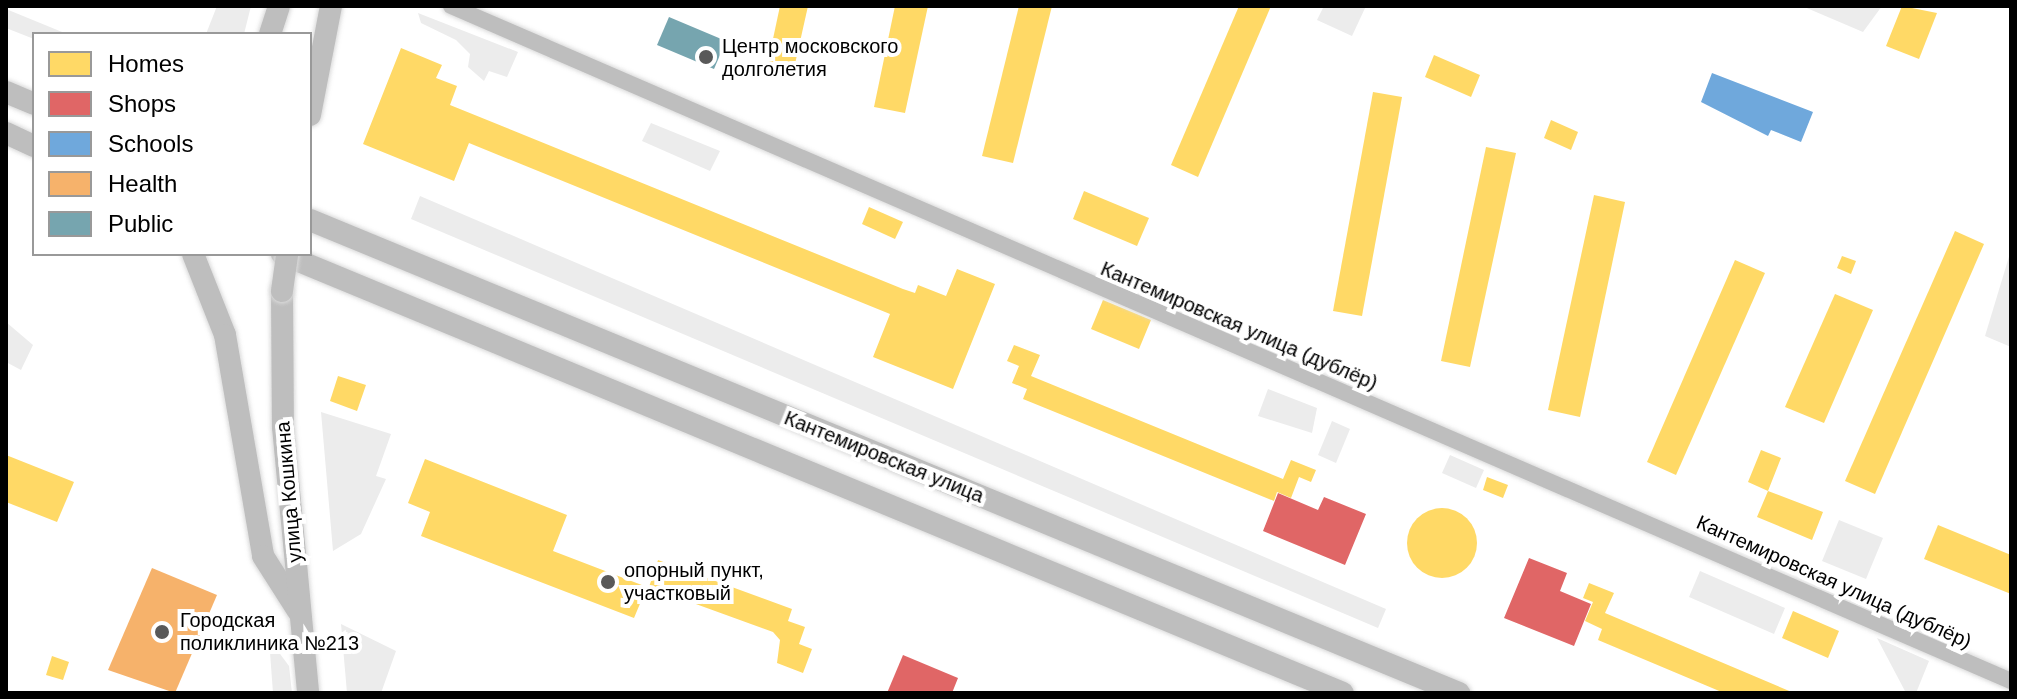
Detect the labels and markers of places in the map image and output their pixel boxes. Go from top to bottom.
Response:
place label: Центр московского долголетия [722,34,898,81]
marker: Центр московского долголетия [697,48,715,66]
place label: опорный пункт, участковый [624,558,764,605]
marker: опорный пункт, участковый [599,573,617,591]
place label: Городская поликлиника №213 [180,608,359,655]
marker: Городская поликлиника №213 [151,621,173,643]

